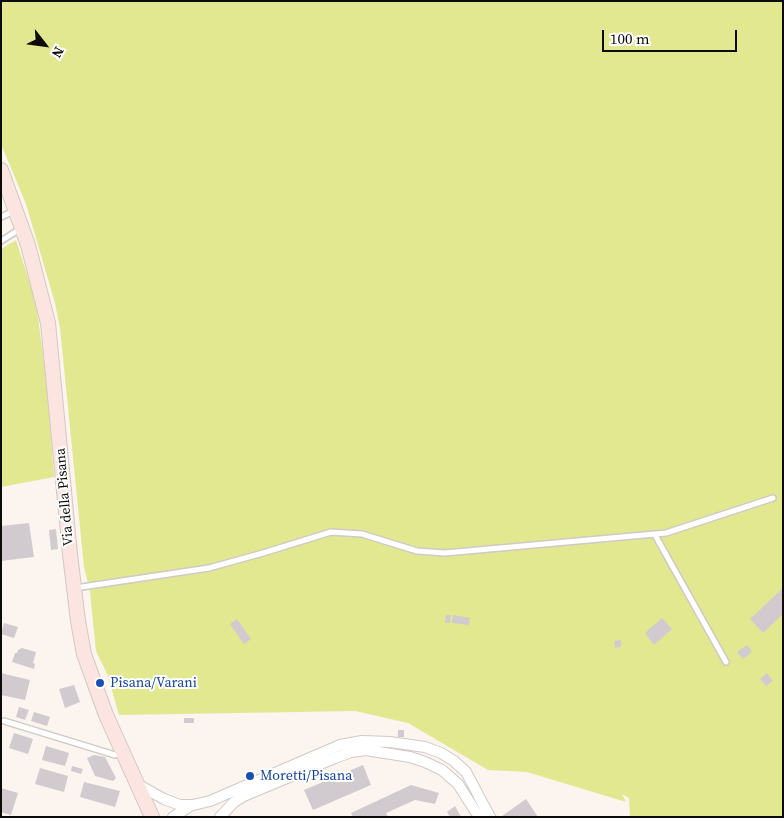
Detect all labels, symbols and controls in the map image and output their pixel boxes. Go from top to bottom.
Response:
north arrow [20,20,70,70]
scale bar [604,20,739,52]
text: 100 m [610,28,650,49]
text: N [47,43,69,62]
street label: Via della Pisana [52,447,78,547]
place label: Pisana/Varani [110,675,197,691]
marker: Pisana/Varani [94,677,106,689]
place label: Moretti/Pisana [260,768,352,784]
marker: Moretti/Pisana [244,770,256,782]

